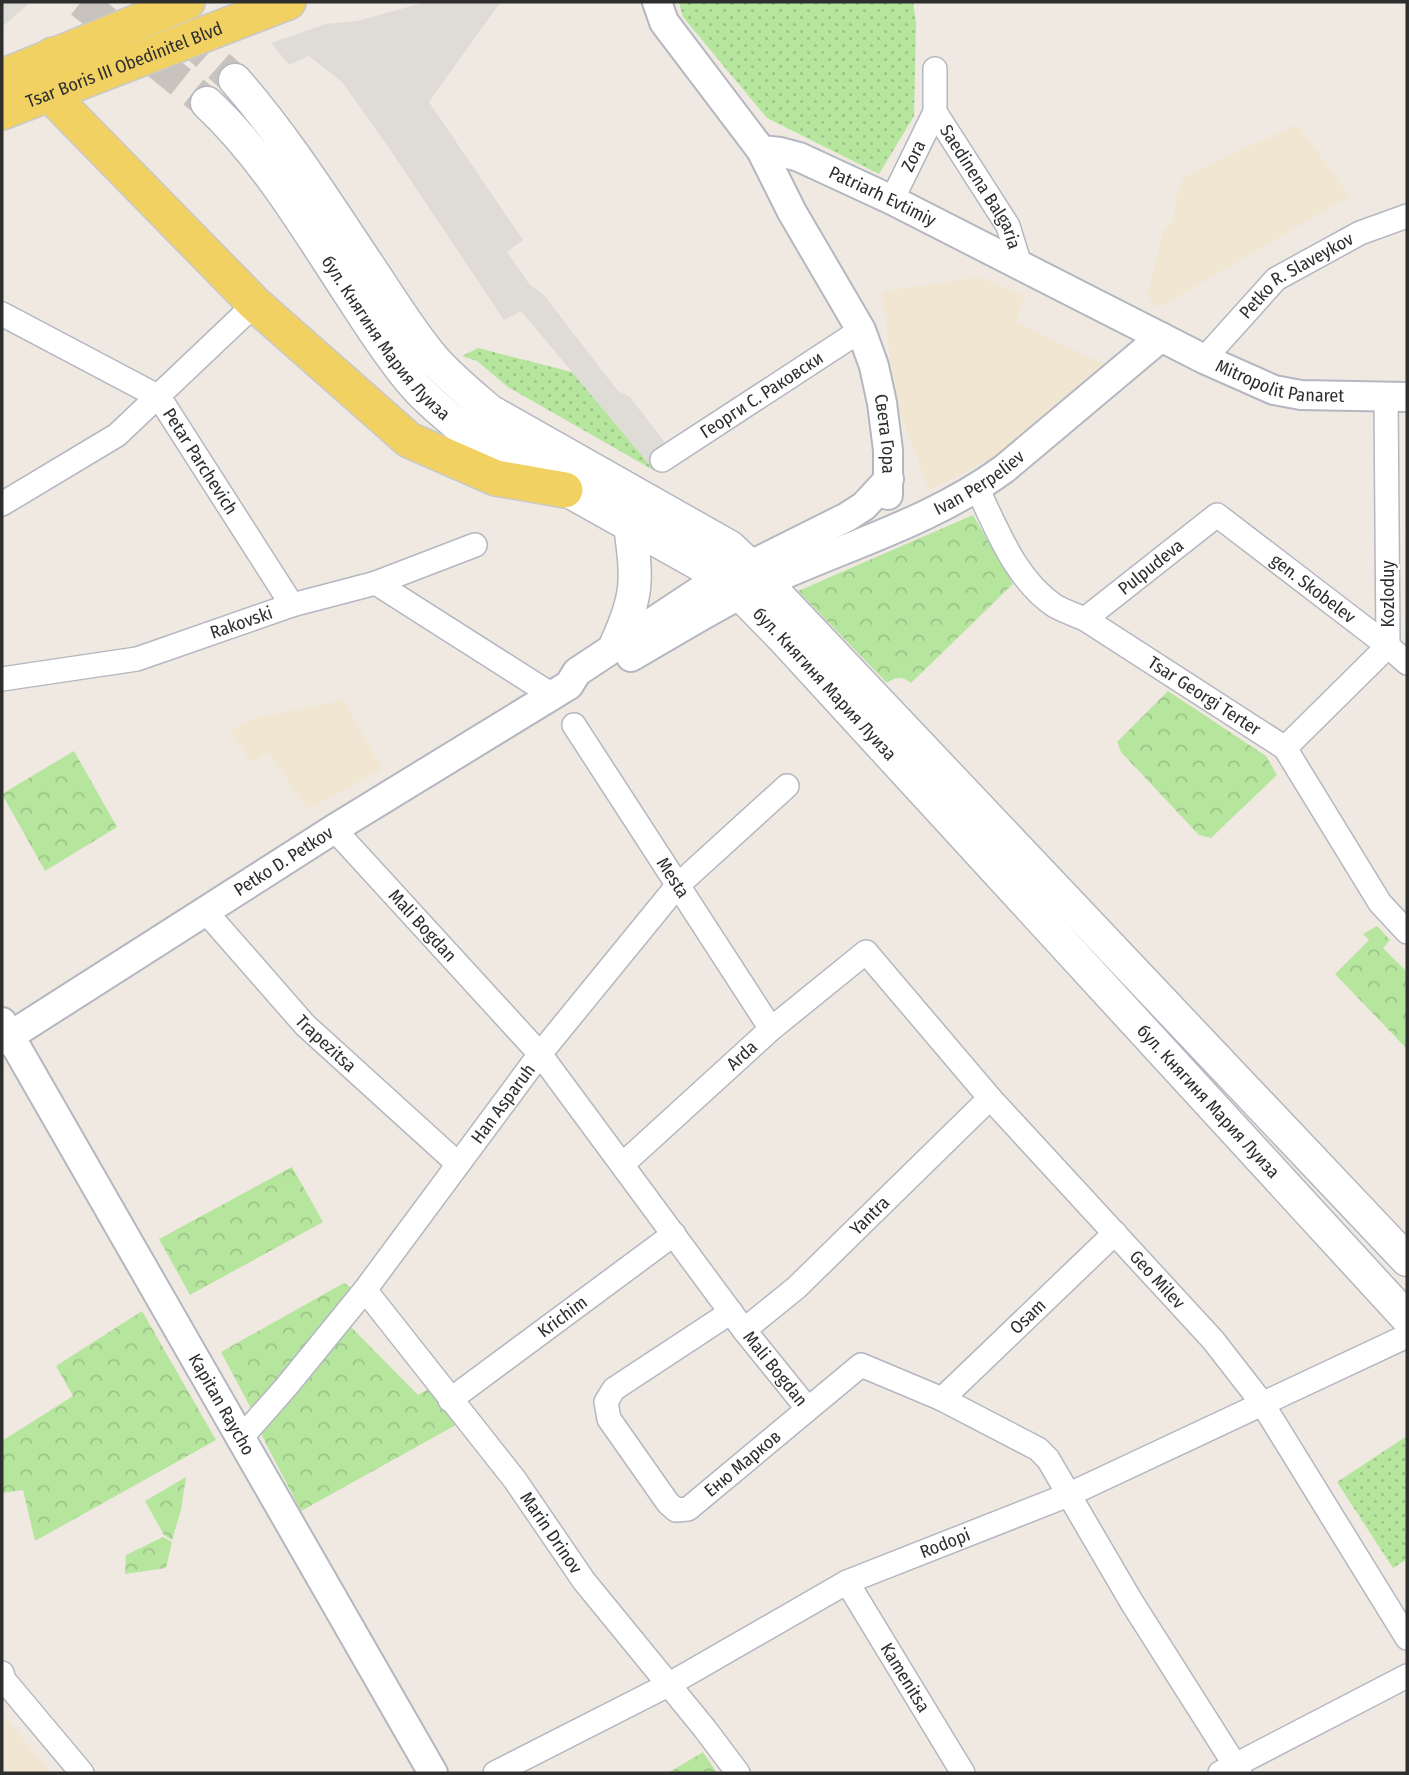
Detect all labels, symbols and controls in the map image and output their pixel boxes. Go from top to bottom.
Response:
street label: Tsar Boris III Obedinitel Blvd [23,17,226,113]
street label: Saedinena Balgaria [935,120,1026,252]
street label: Zora [897,137,931,175]
street label: Patriarh Evtimiy [826,161,940,231]
street label: Petko R. Slaveykov [1235,228,1357,323]
street label: бул. Княгиня Мария Луиза [317,252,455,425]
street label: Георги С. Раковски [696,347,827,443]
street label: Mitropolit Panaret [1212,355,1345,407]
street label: Света Гора [869,392,899,474]
street label: Petar Parchevich [158,404,242,519]
street label: Ivan Perpeliev [930,446,1029,520]
street label: Pulpudeva [1114,534,1188,600]
street label: gen. Skobelev [1266,549,1360,628]
street label: Kozloduy [1377,561,1399,627]
street label: Rakovski [207,602,276,644]
street label: бул. Княгиня Мария Луиза [748,603,901,765]
street label: Tsar Georgi Terter [1144,652,1265,741]
street label: Petko D. Petkov [230,822,337,901]
street label: Mesta [652,853,694,902]
street label: Mali Bogdan [384,885,461,966]
street label: Trapezitsa [290,1011,361,1077]
street label: бул. Княгиня Мария Луиза [1132,1020,1284,1183]
street label: Arda [722,1036,762,1075]
street label: Han Asparuh [466,1059,540,1148]
street label: Yantra [845,1192,894,1240]
street label: Geo Milev [1125,1246,1190,1313]
street label: Krichim [533,1291,592,1342]
street label: Osam [1005,1294,1050,1339]
street label: Mali Bogdan [738,1327,812,1411]
street label: Kapitan Raycho [184,1350,259,1459]
street label: Еню Марков [700,1425,785,1502]
street label: Marin Drinov [515,1488,587,1578]
street label: Rodopi [917,1524,973,1563]
street label: Kamenitsa [876,1639,935,1717]

